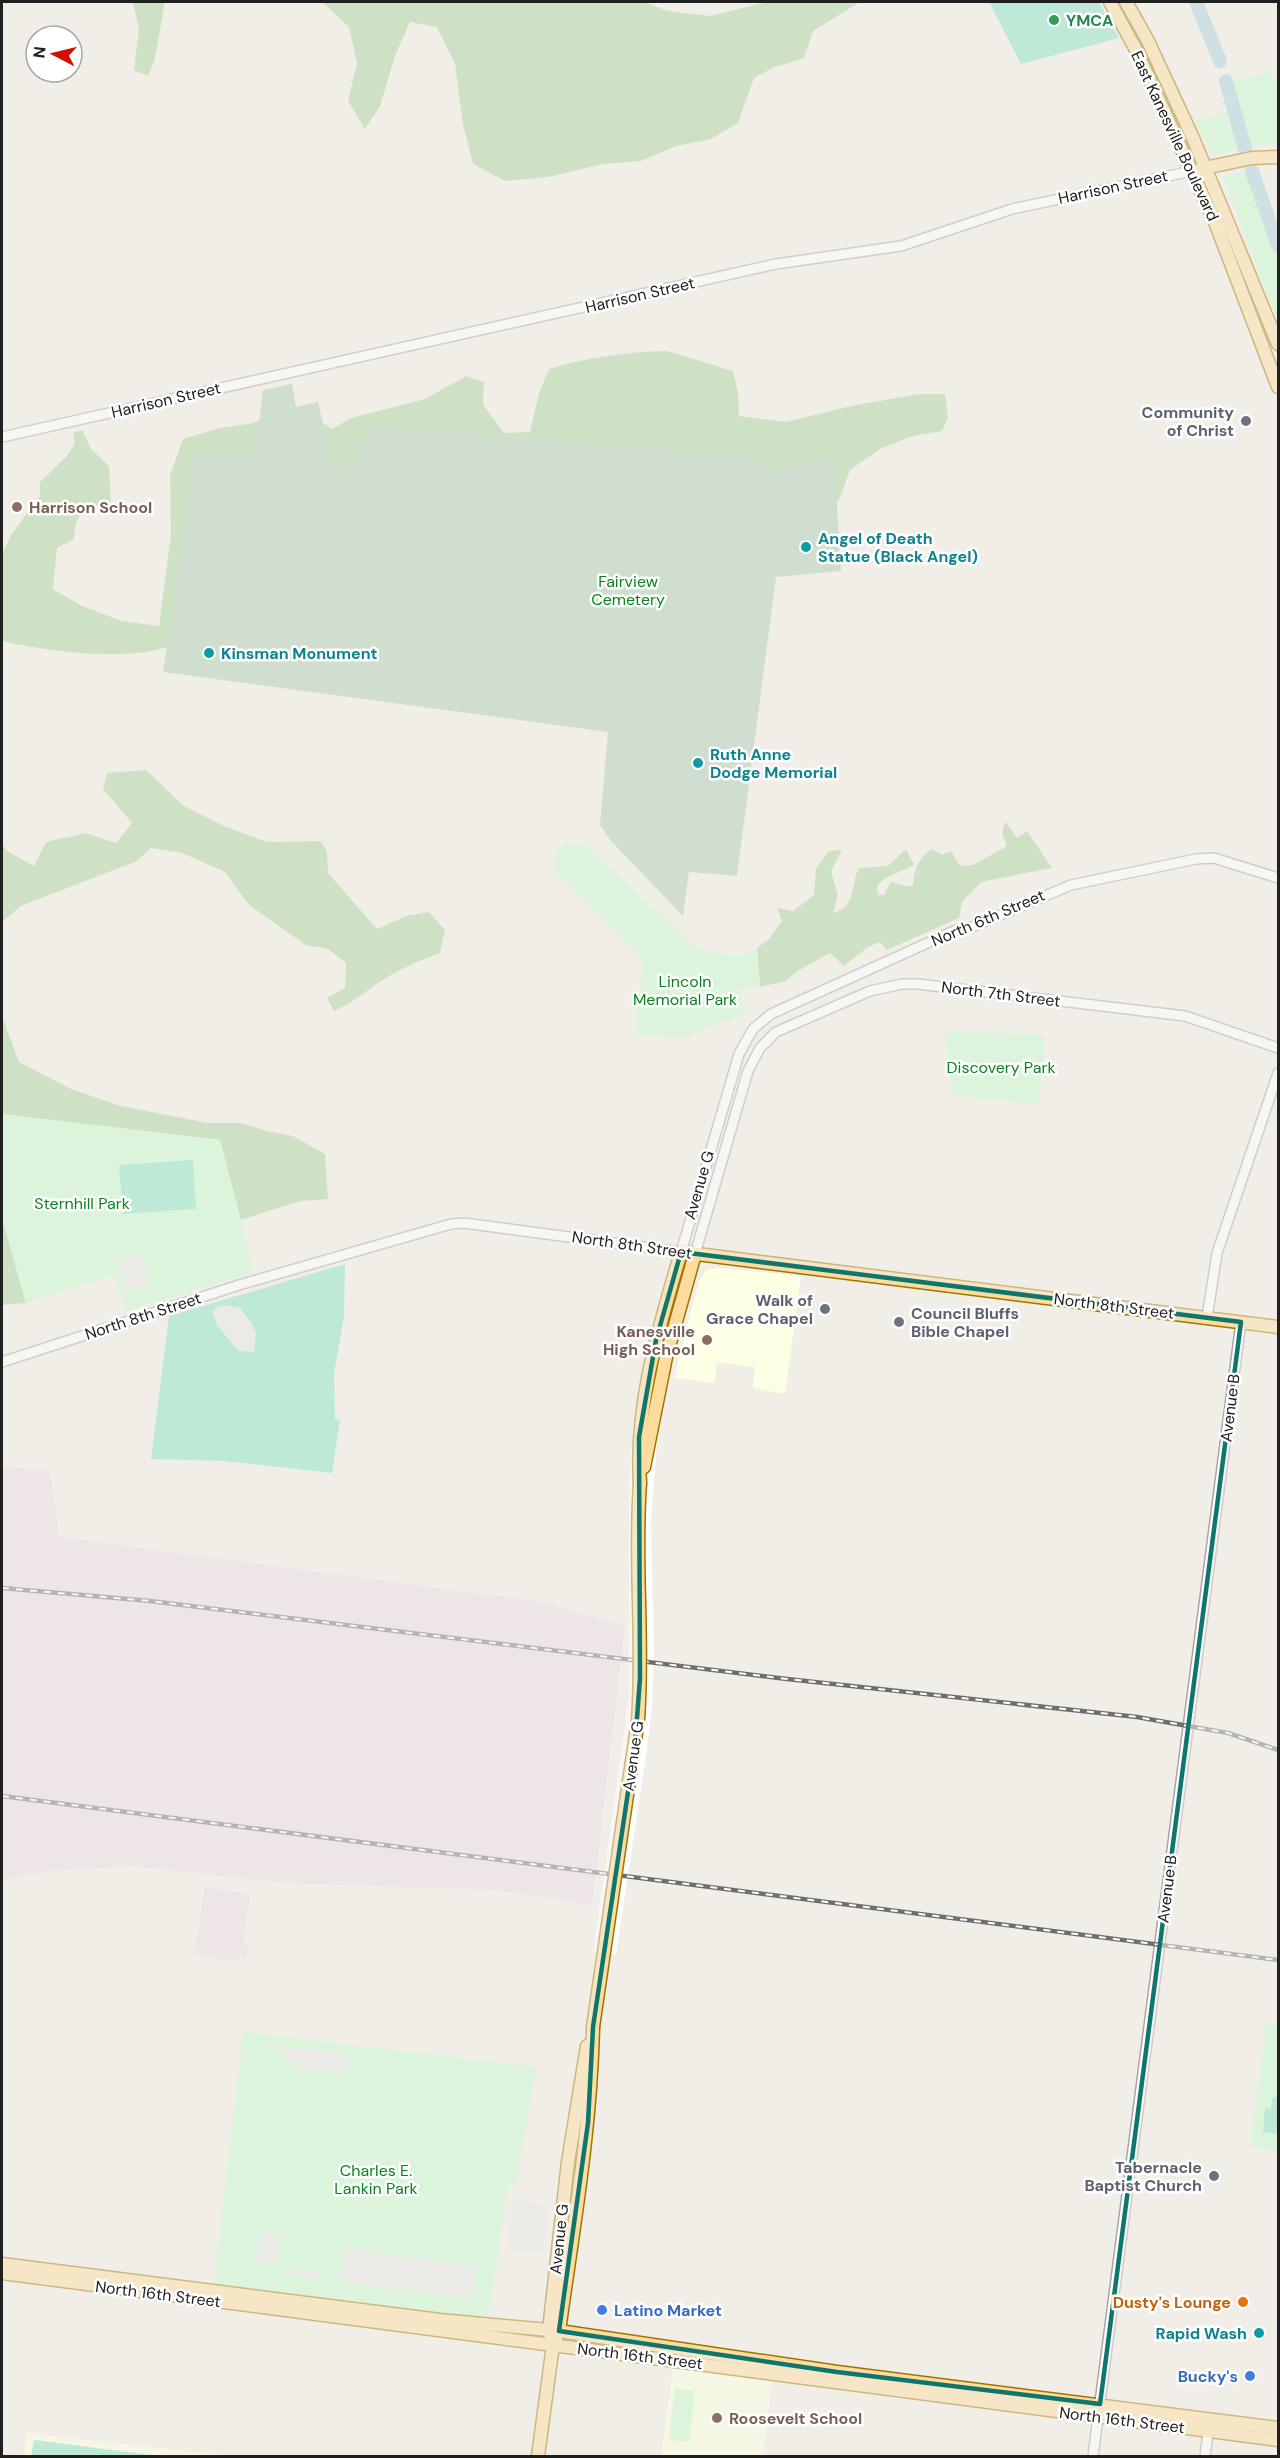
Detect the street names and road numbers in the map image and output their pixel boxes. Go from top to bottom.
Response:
street label: East Kanesville Boulevard [1126,48,1224,224]
street label: Harrison Street [1056,165,1170,209]
street label: Harrison Street [583,272,697,318]
street label: Harrison Street [109,377,223,423]
street label: North 6th Street [928,885,1048,951]
street label: North 7th Street [940,976,1062,1012]
street label: Avenue G [679,1148,719,1222]
street label: North 8th Street [571,1226,693,1264]
street label: North 8th Street [82,1287,204,1345]
street label: North 8th Street [1053,1288,1175,1324]
street label: Avenue B [1215,1373,1245,1443]
street label: Avenue G [618,1720,648,1792]
street label: Avenue B [1152,1854,1182,1924]
street label: Avenue G [545,2203,573,2275]
street label: North 16th Street [94,2276,222,2312]
street label: North 16th Street [576,2338,704,2374]
street label: North 16th Street [1058,2402,1186,2438]

